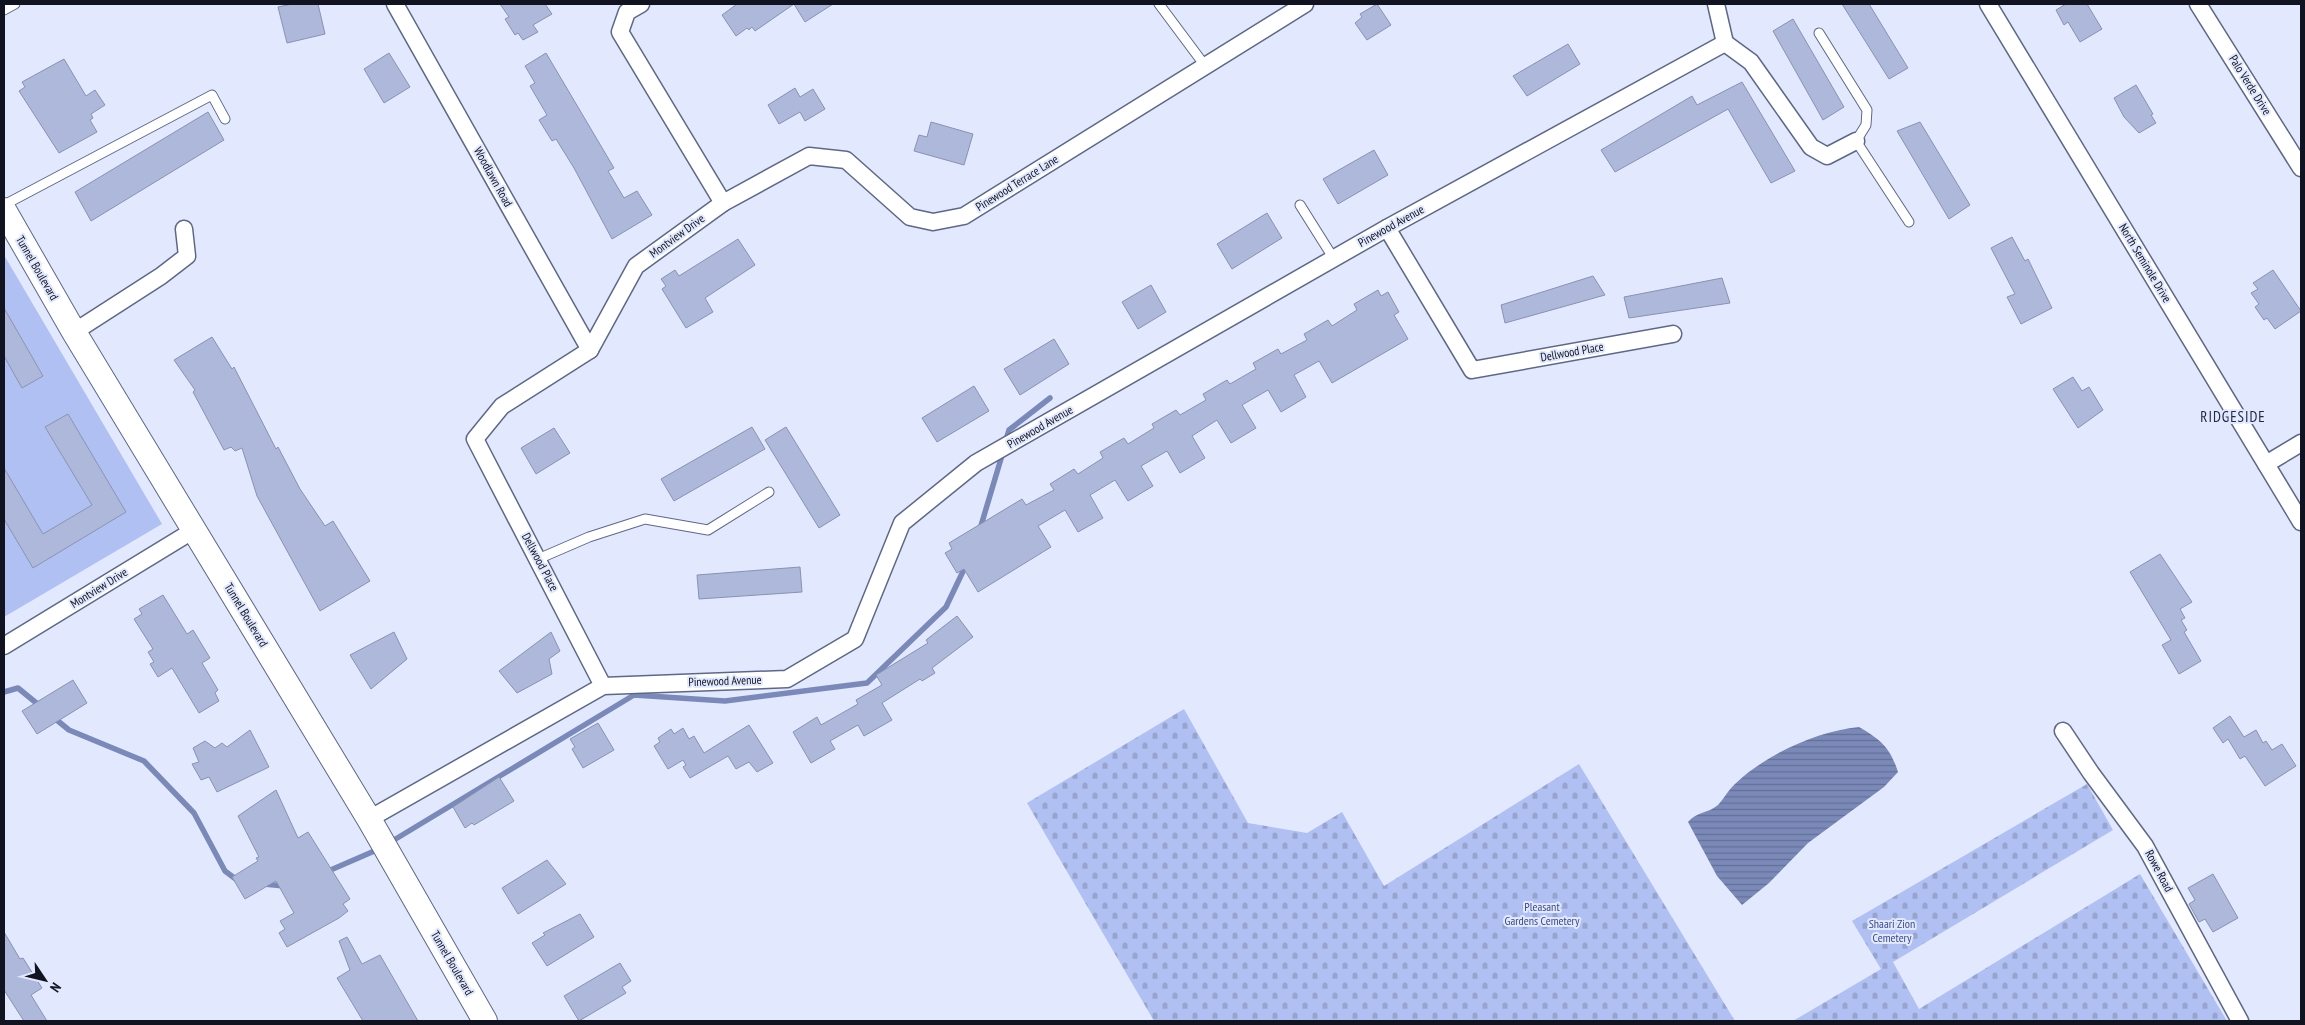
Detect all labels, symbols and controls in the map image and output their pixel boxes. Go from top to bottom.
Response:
street label: Palo Verde Drive [2226,52,2275,118]
street label: Woodlawn Road [471,144,516,209]
street label: Pinewood Terrace Lane [973,151,1061,214]
street label: Pinewood Avenue [1355,201,1426,250]
street label: Montview Drive [646,211,707,261]
street label: North Seminole Drive [2116,221,2175,305]
street label: Tunnel Boulevard [13,233,62,303]
street label: Dellwood Place [1539,339,1605,364]
street label: Pinewood Avenue [1004,402,1075,451]
district label: RIDGESIDE [2200,407,2266,426]
street label: Dellwood Place [519,530,562,594]
street label: Montview Drive [67,564,130,611]
street label: Tunnel Boulevard [221,580,271,649]
street label: Pinewood Avenue [688,672,762,689]
street label: Rowe Road [2142,847,2177,894]
park label: Pleasant Gardens Cemetery [1505,899,1580,928]
park label: Shaari Zion Cemetery [1869,916,1915,945]
street label: Tunnel Boulevard [428,928,477,998]
north arrow [20,955,70,1005]
text: N [46,979,65,996]

